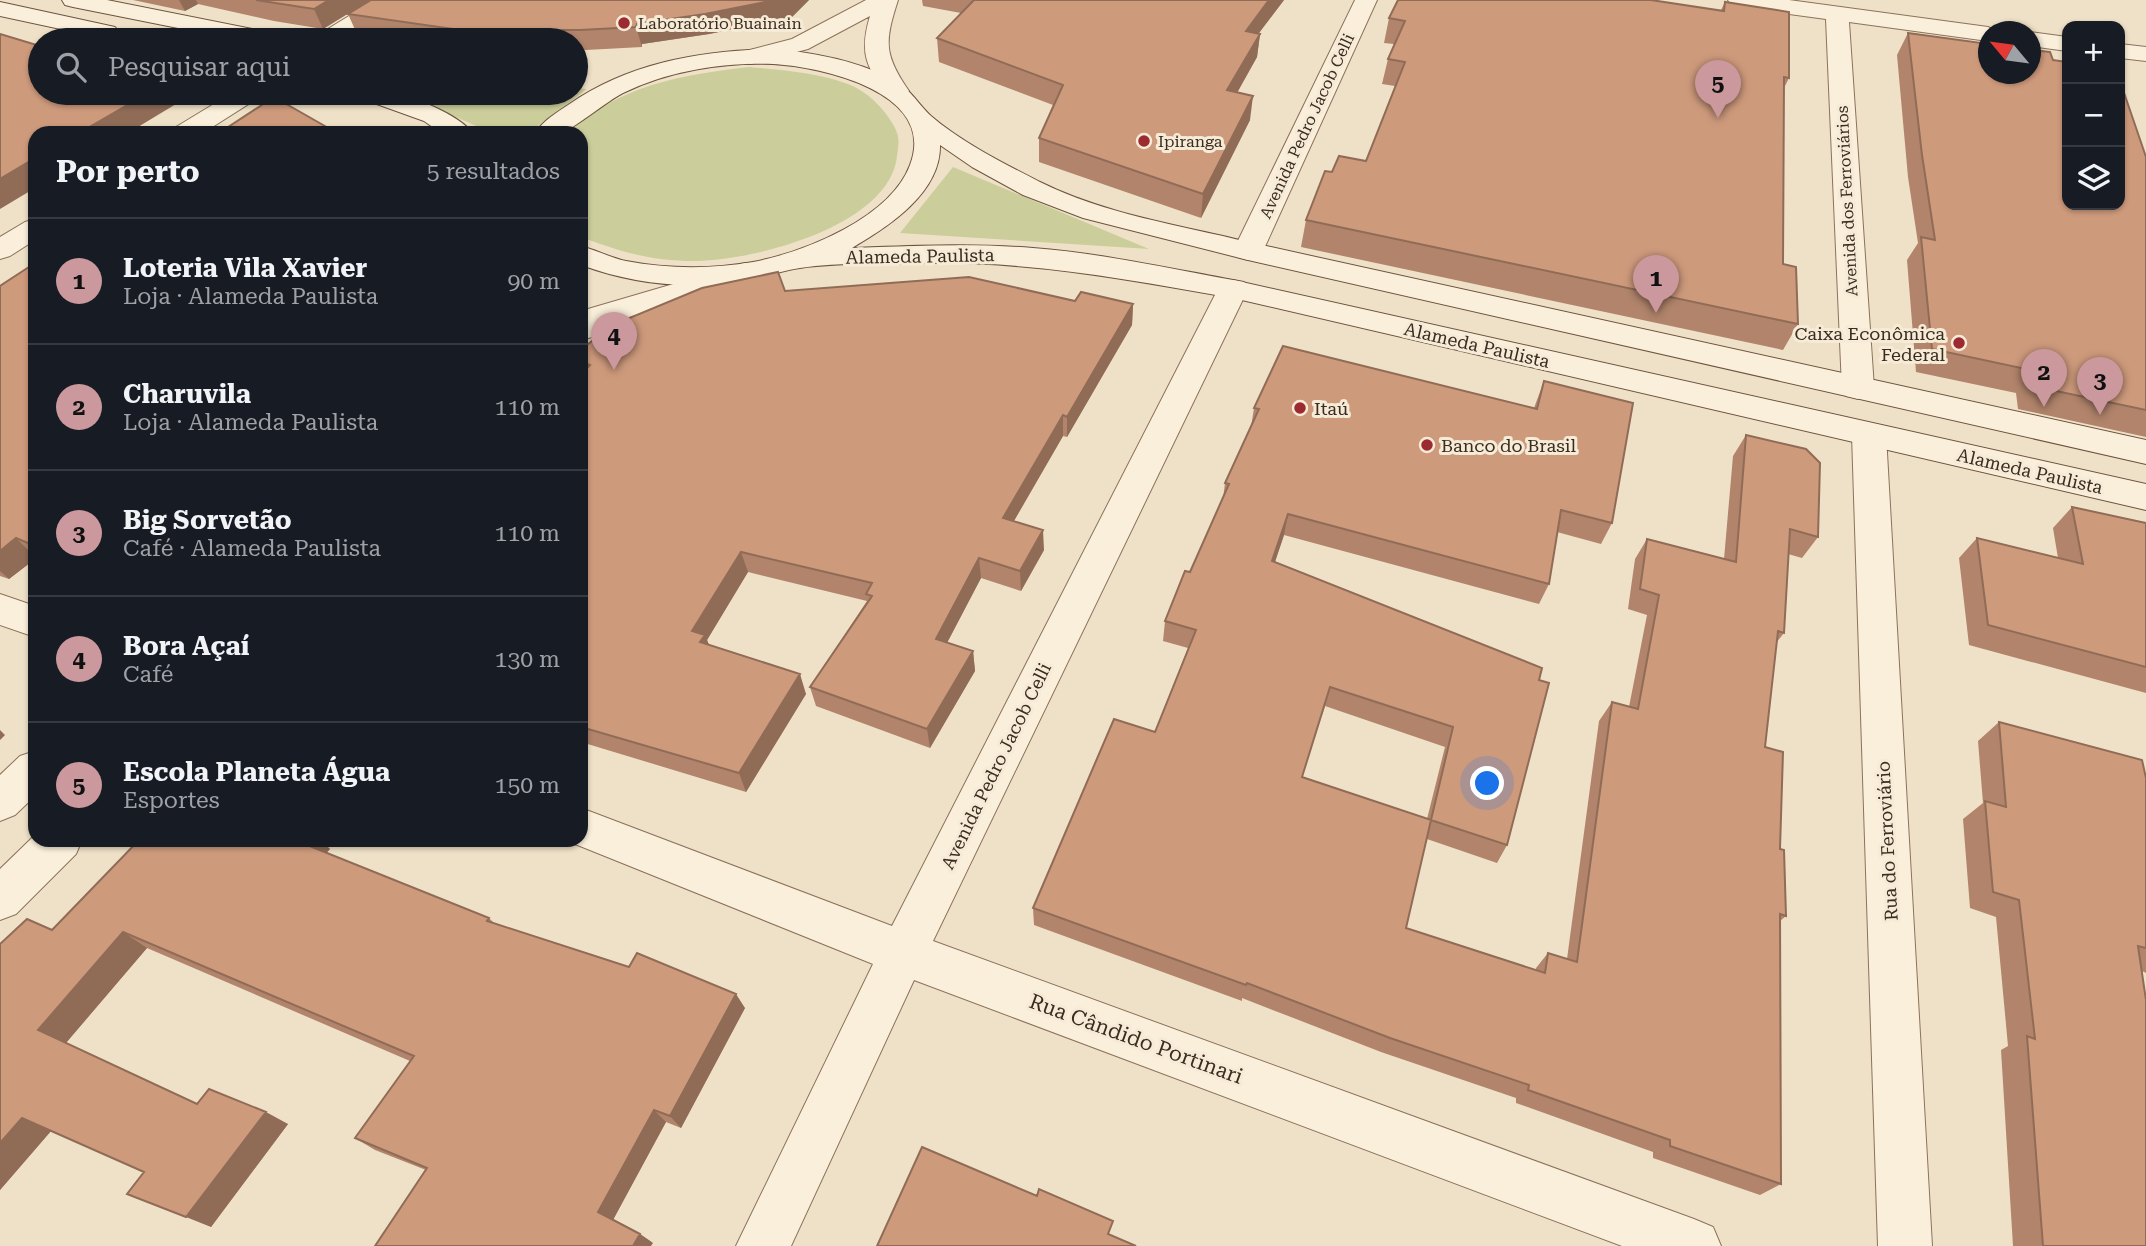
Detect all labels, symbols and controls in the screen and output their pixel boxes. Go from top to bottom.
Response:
place label: Laboratório Buainain [638,14,802,33]
marker: Laboratório Buainain [616,15,632,31]
north arrow [1978,21,2041,84]
map controls [2062,21,2125,210]
button: + [2062,21,2125,84]
search box [28,28,588,105]
street label: Avenida Pedro Jacob Celli [1256,31,1358,221]
icon: search [52,48,90,86]
text: Pesquisar aqui [108,52,290,82]
pin: 5 [1695,60,1741,118]
button: − [2062,84,2125,147]
street label: Avenida dos Ferroviários [1832,105,1861,297]
place label: Ipiranga [1158,132,1223,151]
marker: Ipiranga [1136,133,1152,149]
button: layers [2062,147,2125,210]
text: Por perto [56,154,200,189]
text: 5 resultados [427,158,560,185]
street label: Alameda Paulista [845,244,995,268]
text: Loteria Vila Xavier [123,253,367,283]
pin: 1 [1633,255,1679,313]
text: 1 [73,268,85,295]
text: 90 m [507,268,560,295]
text: Loja · Alameda Paulista [123,283,378,310]
pin: 4 [591,312,637,370]
street label: Alameda Paulista [1402,318,1552,372]
place label: Caixa Econômica Federal [1794,323,1945,365]
marker: Caixa Econômica Federal [1951,335,1967,351]
pin: 2 [2021,349,2067,407]
pin: 3 [2077,357,2123,415]
text: Charuvila [123,379,251,409]
text: 2 [73,394,85,421]
text: 110 m [495,394,560,421]
place label: Itaú [1314,398,1348,419]
marker: Itaú [1292,400,1308,416]
text: Loja · Alameda Paulista [123,409,378,436]
place label: Banco do Brasil [1441,435,1576,456]
marker: Banco do Brasil [1419,437,1435,453]
street label: Alameda Paulista [1955,444,2105,498]
text: Big Sorvetão [123,505,292,535]
text: 3 [73,520,85,547]
text: 110 m [495,520,560,547]
text: Café · Alameda Paulista [123,535,381,562]
text: Bora Açaí [123,631,250,661]
text: 4 [73,646,85,673]
text: 130 m [495,646,560,673]
street label: Avenida Pedro Jacob Celli [937,659,1055,873]
text: Café [123,661,173,688]
text: Escola Planeta Água [123,757,390,787]
street label: Rua do Ferroviário [1872,760,1902,922]
your location [1470,766,1504,800]
text: 5 [73,772,85,799]
text: 150 m [495,772,560,799]
text: Esportes [123,787,220,814]
street label: Rua Cândido Portinari [1026,989,1246,1089]

